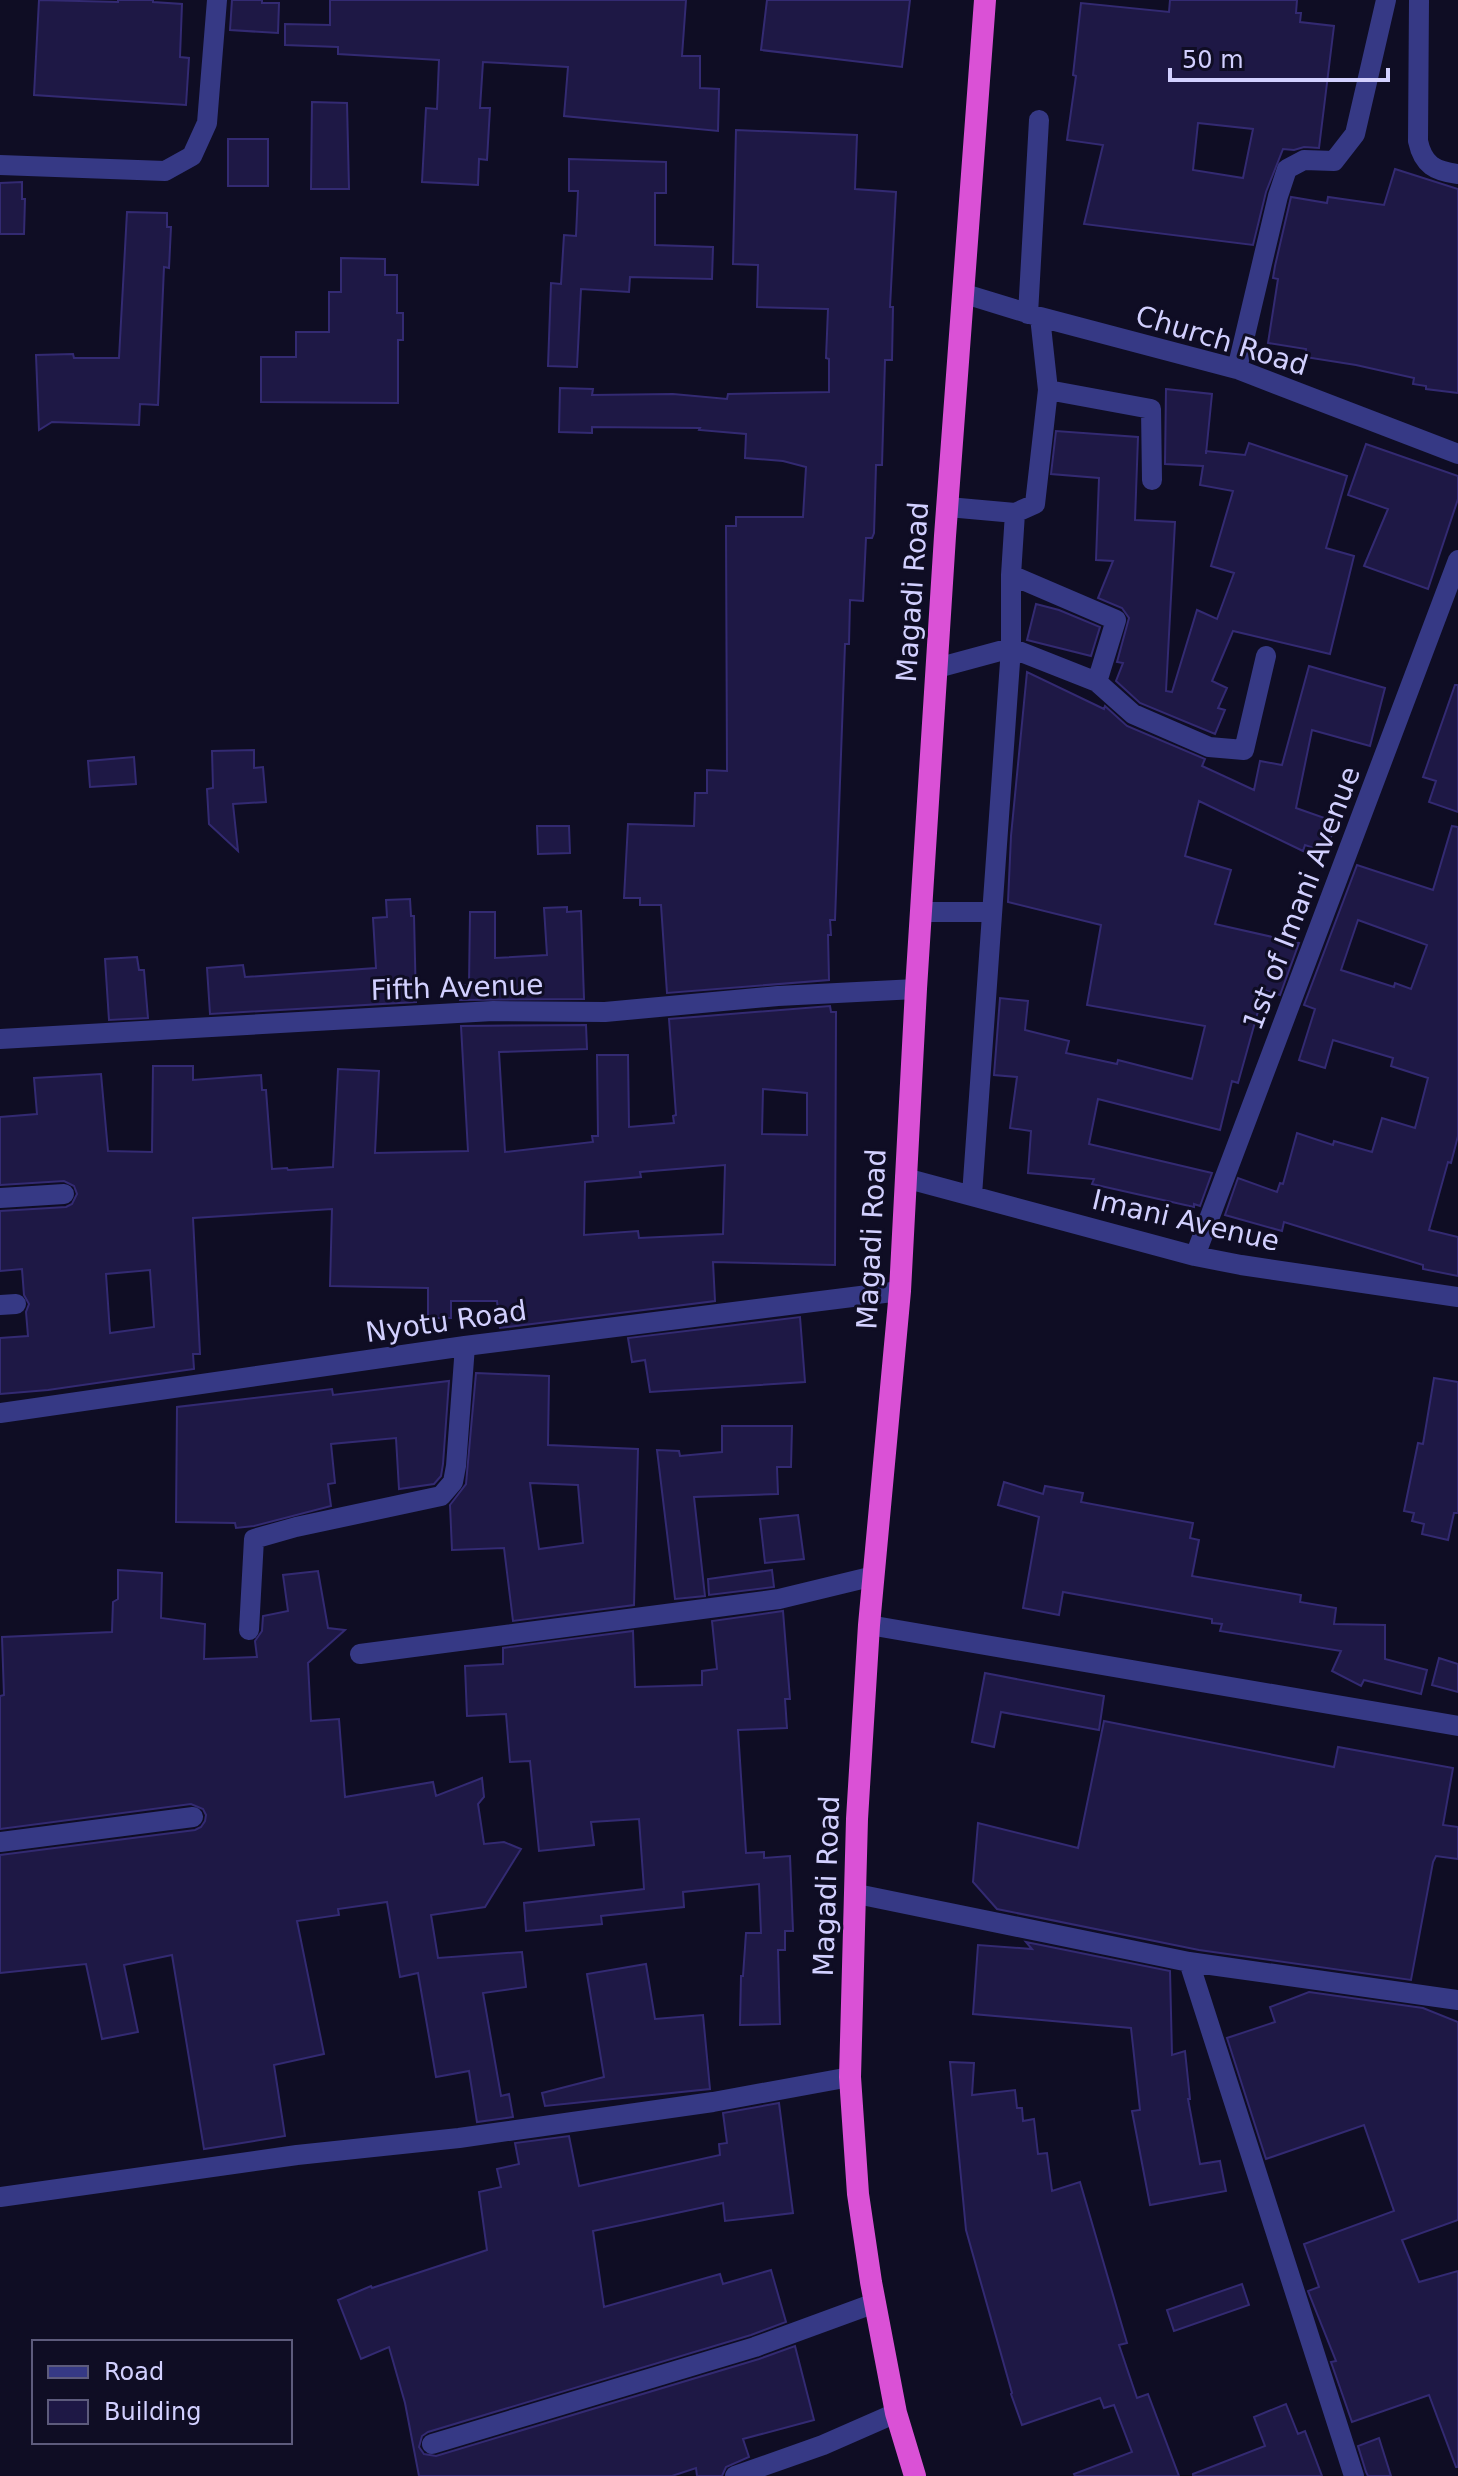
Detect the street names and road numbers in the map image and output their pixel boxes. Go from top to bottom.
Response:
street label: Church Road [1132,299,1312,382]
street label: Magadi Road [890,501,935,683]
street label: 1st of Imani Avenue [1236,762,1367,1034]
street label: Fifth Avenue [370,968,544,1007]
street label: Magadi Road [850,1148,893,1330]
street label: Imani Avenue [1089,1183,1283,1258]
street label: Nyotu Road [363,1294,529,1349]
street label: Magadi Road [807,1795,846,1977]

